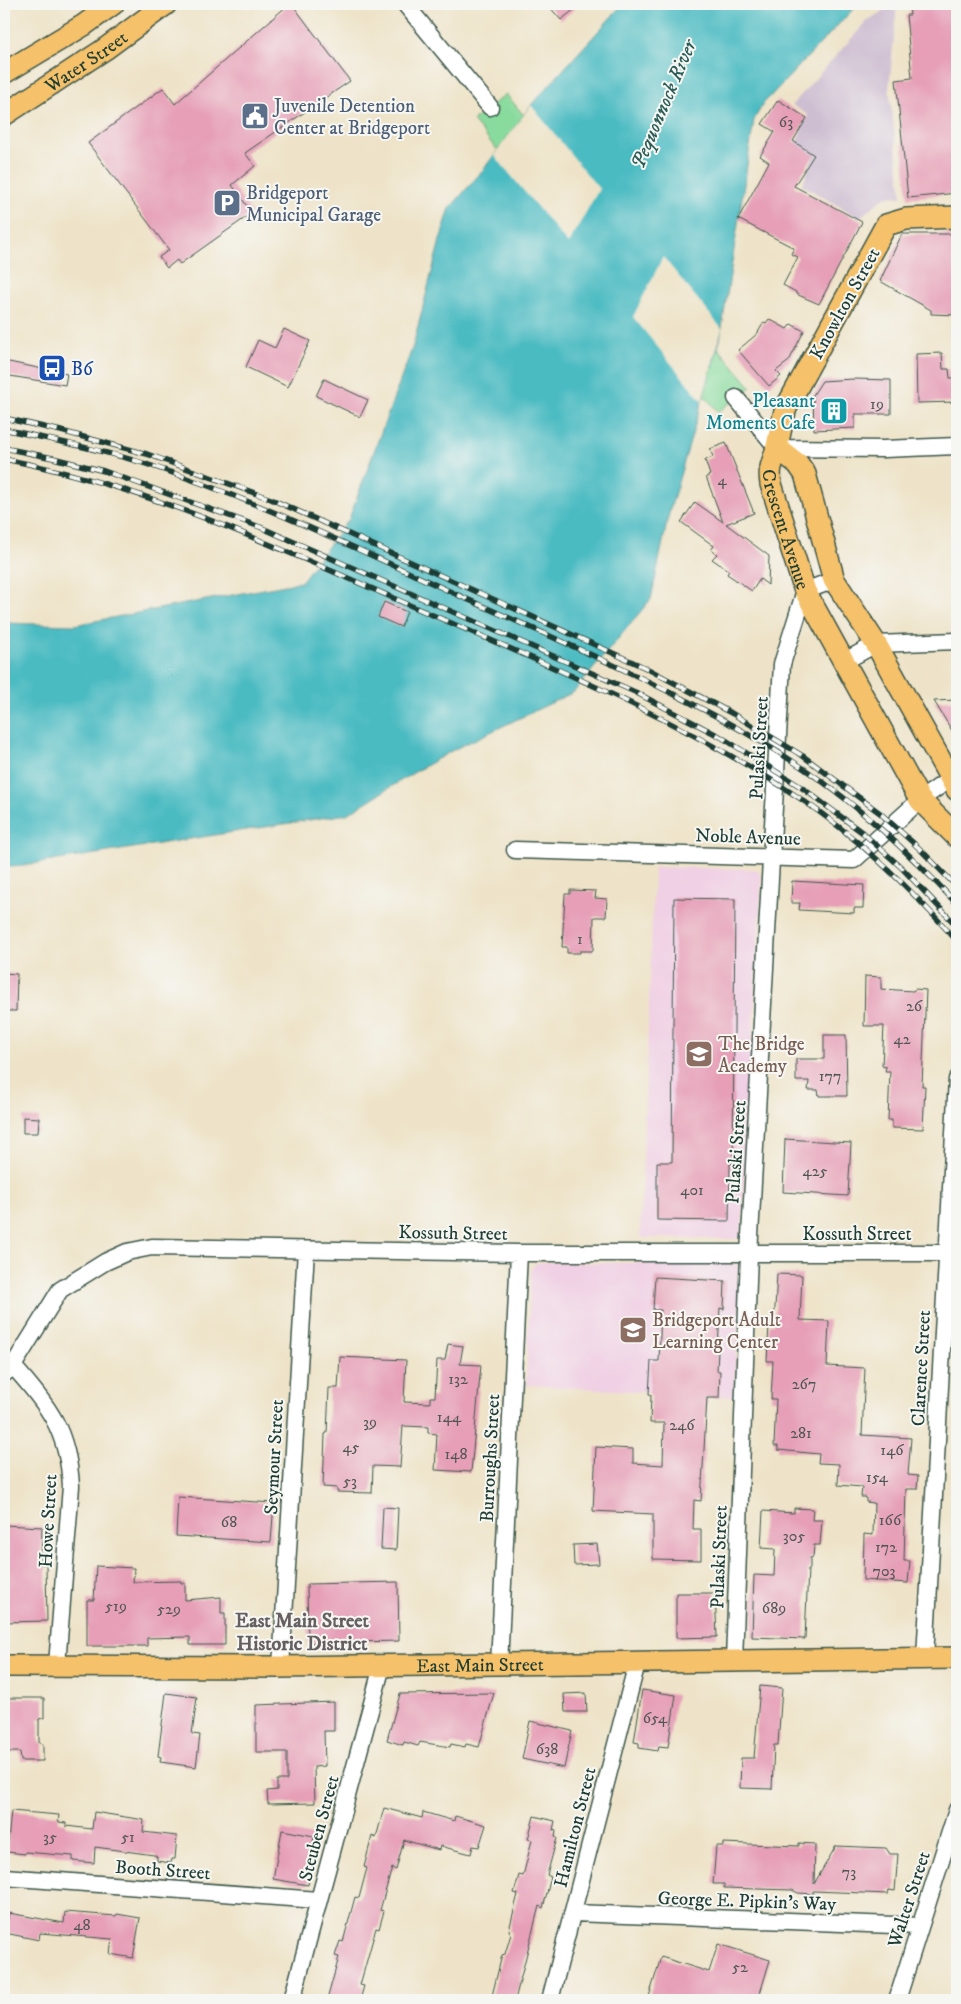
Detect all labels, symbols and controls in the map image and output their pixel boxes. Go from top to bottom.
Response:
street label: Water Street [40,26,132,99]
water label: Pequonnock River [626,35,704,173]
place label: Juvenile Detention Center at Bridgeport [272,95,430,140]
public building icon: Juvenile Detention Center at Bridgeport [240,101,270,131]
house number: 63 [779,112,793,132]
place label: Bridgeport Municipal Garage [246,182,381,227]
parking icon: Bridgeport Municipal Garage [212,188,242,218]
street label: Knowlton Street [805,244,885,364]
bus stop icon: B6 [37,353,67,383]
place label: B6 [71,358,94,381]
place label: Pleasant Moments Cafe [706,390,815,435]
house number: 19 [870,394,884,414]
building icon: Pleasant Moments Cafe [819,396,849,426]
street label: Crescent Avenue [757,469,814,593]
house number: 4 [717,470,727,490]
street label: Pulaski Street [745,696,774,800]
street label: Noble Avenue [695,824,801,851]
house number: 1 [577,929,583,949]
house number: 26 [906,996,923,1016]
house number: 42 [893,1029,911,1049]
place label: The Bridge Academy [718,1033,805,1078]
school or university icon: The Bridge Academy [684,1039,714,1069]
house number: 177 [819,1066,841,1086]
street label: Pulaski Street [721,1100,752,1205]
house number: 425 [803,1161,828,1181]
house number: 401 [680,1180,704,1200]
street label: Kossuth Street [398,1221,508,1246]
street label: Kossuth Street [802,1223,912,1246]
place label: Bridgeport Adult Learning Center [652,1309,781,1354]
street label: Clarence Street [907,1309,936,1427]
school or university icon: Bridgeport Adult Learning Center [618,1315,648,1345]
house number: 132 [448,1369,468,1389]
house number: 267 [792,1374,816,1394]
street label: Burroughs Street [476,1393,505,1523]
street label: Seymour Street [260,1399,289,1515]
house number: 144 [437,1407,462,1427]
house number: 39 [363,1412,377,1432]
house number: 246 [669,1415,695,1435]
house number: 281 [790,1423,812,1443]
house number: 45 [342,1437,360,1457]
house number: 146 [880,1440,904,1460]
house number: 148 [444,1444,468,1464]
house number: 154 [866,1467,889,1487]
house number: 53 [343,1471,357,1491]
street label: Howe Street [35,1474,62,1569]
street label: Pulaski Street [706,1505,733,1609]
house number: 166 [879,1510,902,1530]
house number: 68 [221,1512,237,1532]
house number: 305 [783,1526,805,1546]
house number: 172 [875,1537,897,1557]
house number: 703 [872,1561,896,1581]
house number: 519 [105,1596,127,1616]
house number: 689 [762,1598,786,1618]
house number: 529 [157,1599,181,1619]
district label: East Main Street Historic District [235,1609,370,1657]
street label: East Main Street [416,1654,544,1678]
house number: 654 [643,1708,668,1728]
house number: 638 [536,1739,558,1759]
street label: Hamilton Street [549,1765,602,1890]
street label: Steuben Street [294,1773,345,1884]
house number: 35 [43,1827,57,1847]
house number: 51 [121,1827,135,1847]
street label: Walter Street [883,1848,936,1952]
street label: Booth Street [114,1856,211,1885]
house number: 73 [842,1862,856,1882]
street label: George E. Pipkin's Way [657,1887,837,1916]
house number: 48 [73,1915,91,1935]
house number: 52 [732,1957,748,1977]

